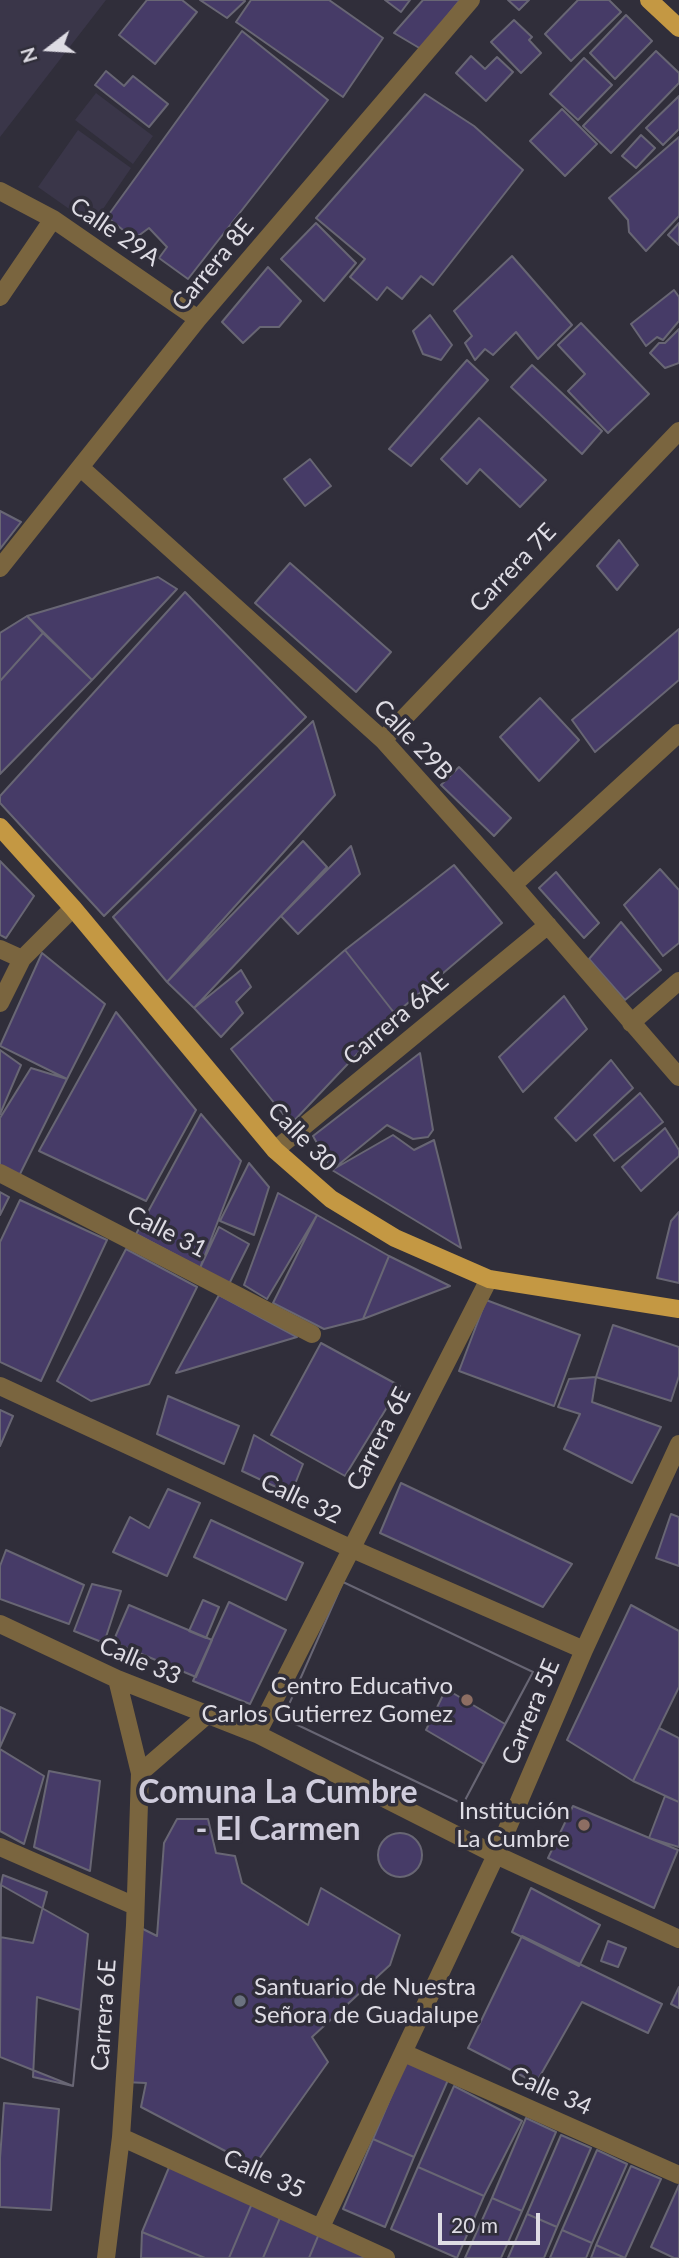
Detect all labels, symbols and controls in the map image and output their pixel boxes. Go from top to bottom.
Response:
north arrow [14,14,84,84]
text: N [15,45,42,66]
street label: Calle 29A [65,191,165,273]
street label: Carrera 8E [166,213,260,317]
street label: Carrera 7E [464,518,562,618]
street label: Calle 29B [367,694,459,786]
street label: Carrera 6AE [338,967,454,1071]
street label: Calle 30 [261,1096,343,1178]
street label: Calle 31 [122,1200,212,1264]
street label: Carrera 6E [341,1383,417,1495]
street label: Calle 32 [256,1468,346,1530]
street label: Calle 33 [95,1631,185,1691]
street label: Carrera 5E [496,1655,566,1769]
place label: Centro Educativo Carlos Gutierrez Gomez [201,1672,453,1728]
marker: Centro Educativo Carlos Gutierrez Gomez [459,1692,475,1708]
district label: Comuna La Cumbre - El Carmen [138,1774,418,1849]
place label: Institución La Cumbre [456,1797,570,1853]
marker: Institución La Cumbre [576,1817,592,1833]
street label: Carrera 6E [86,1958,122,2072]
place label: Santuario de Nuestra Señora de Guadalupe [254,1973,479,2029]
marker: Santuario de Nuestra Señora de Guadalupe [232,1993,248,2009]
street label: Calle 34 [506,2060,596,2122]
street label: Calle 35 [219,2143,309,2205]
scale bar [441,2198,542,2242]
text: 20 m [451,2212,498,2237]

